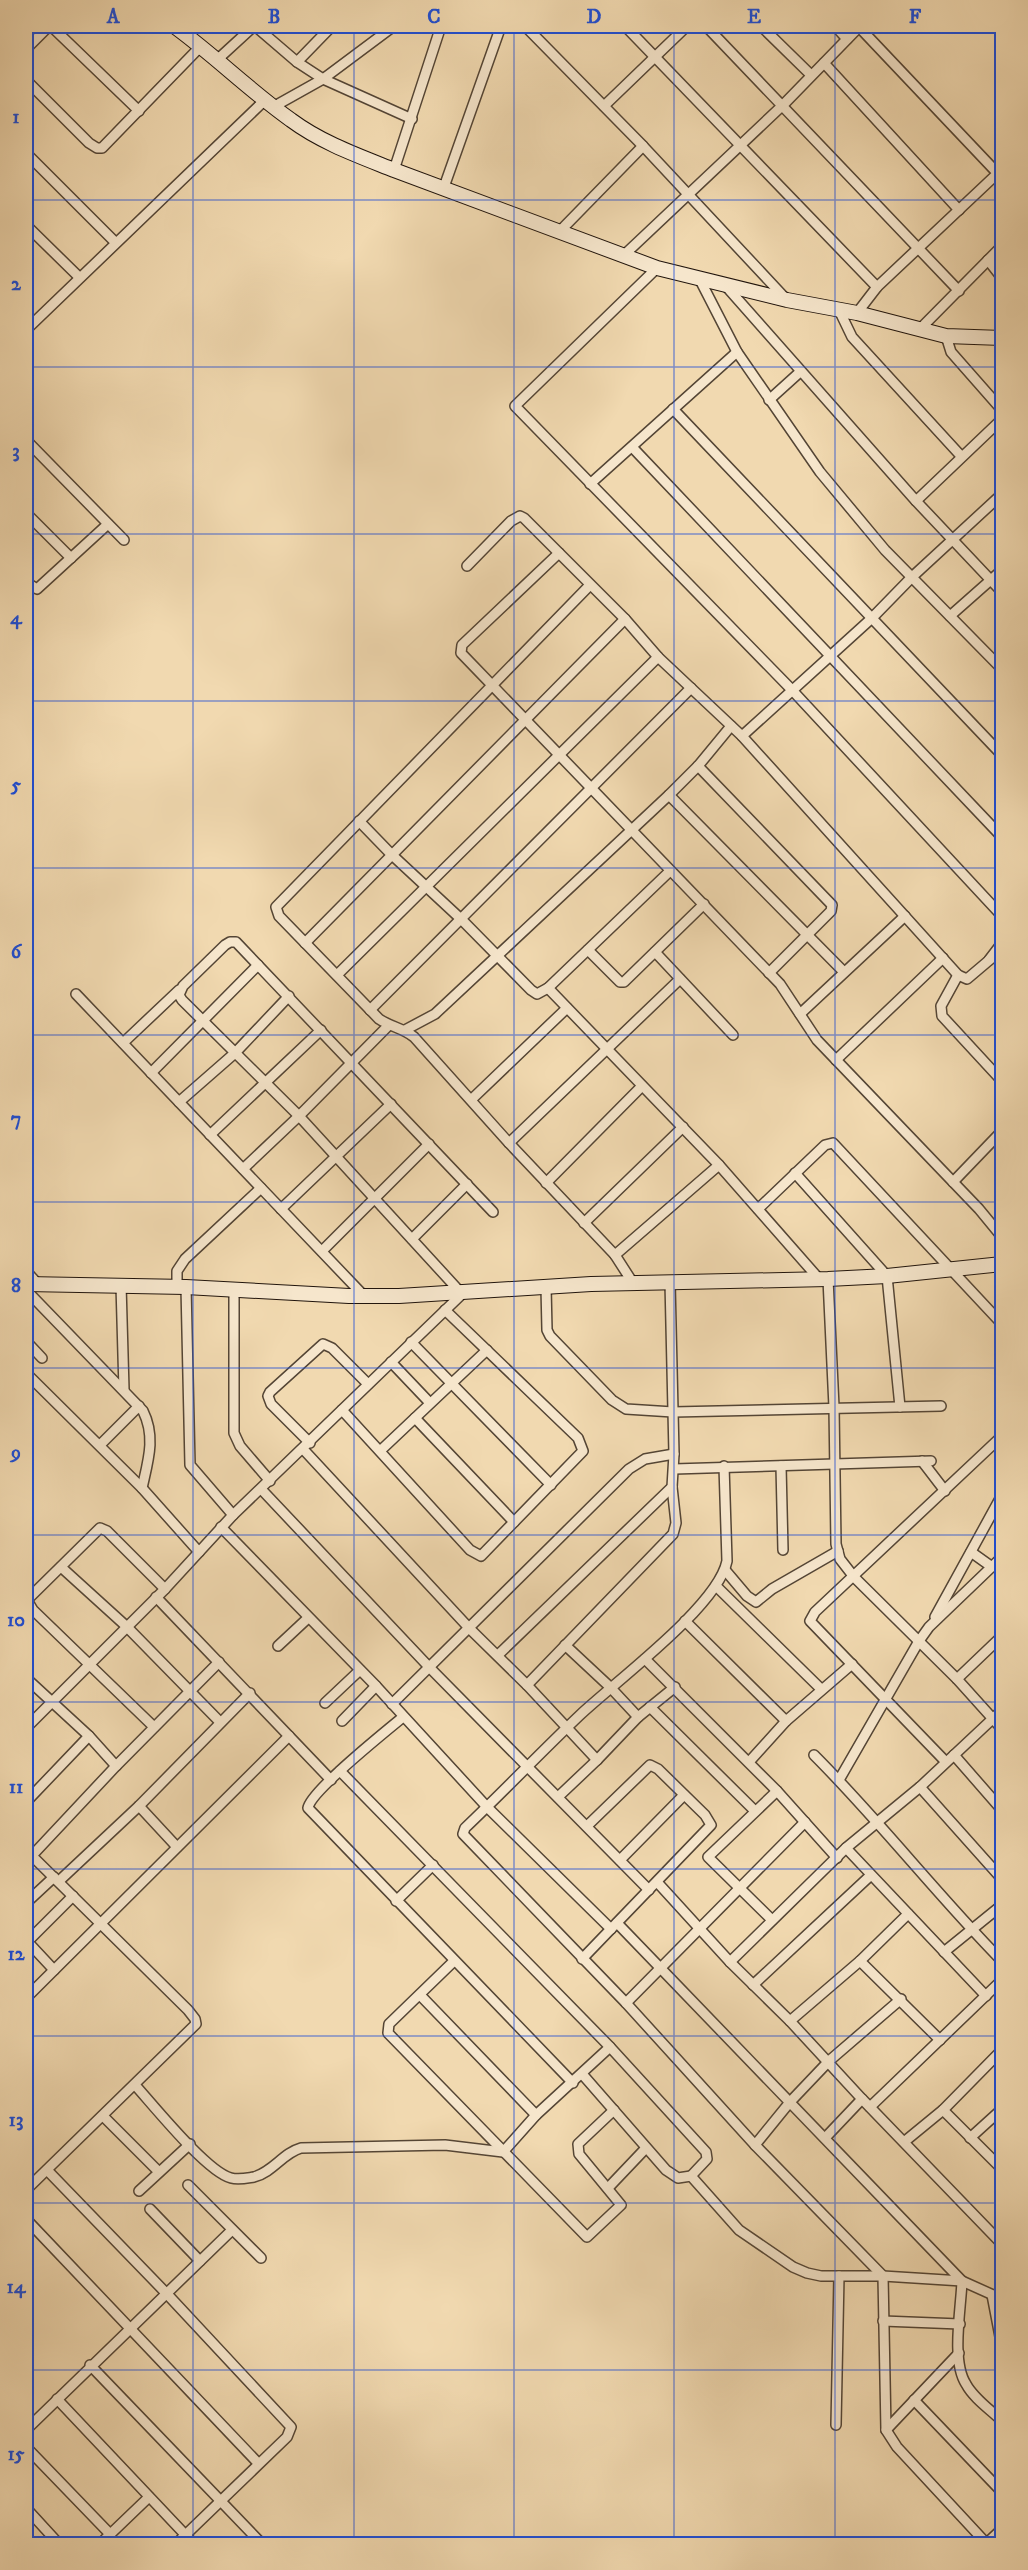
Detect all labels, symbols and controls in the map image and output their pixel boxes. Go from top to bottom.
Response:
text: A [106,5,121,30]
text: B [268,5,280,30]
text: C [427,5,441,30]
text: D [587,5,602,30]
text: E [747,5,761,30]
text: F [909,5,922,30]
text: 1 [12,105,20,130]
text: 2 [11,272,22,297]
text: 3 [12,439,20,464]
text: 4 [10,606,23,631]
text: 5 [10,773,21,798]
text: 6 [11,940,23,965]
text: 7 [11,1107,21,1132]
text: 8 [11,1274,21,1299]
text: 9 [9,1441,21,1466]
text: 10 [7,1608,25,1633]
text: 11 [9,1775,23,1800]
text: 12 [7,1942,26,1967]
text: 13 [9,2108,23,2133]
text: 14 [7,2275,27,2300]
text: 15 [7,2442,25,2467]

